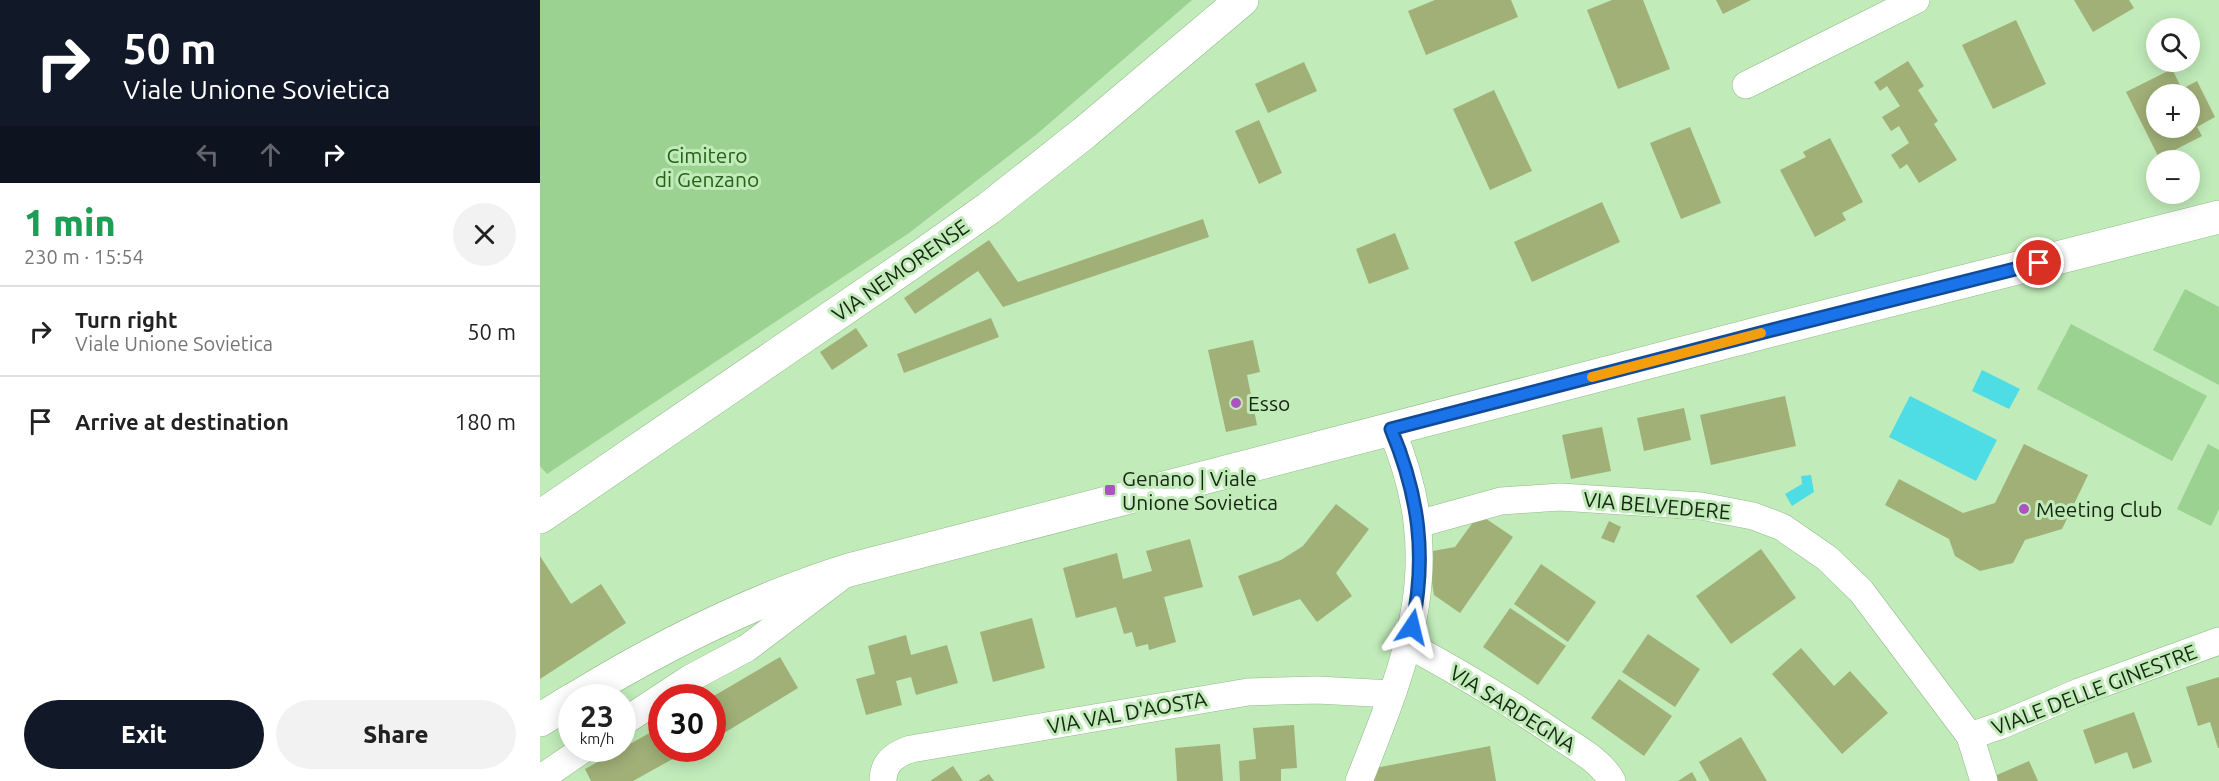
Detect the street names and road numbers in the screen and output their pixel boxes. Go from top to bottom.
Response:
street label: VIA NEMORENSE [827,214,973,326]
street label: VIA BELVEDERE [1582,487,1732,523]
street label: VIALE DELLE GINESTRE [1988,639,2200,739]
street label: VIA SARDEGNA [1446,660,1581,756]
street label: VIA VAL D'AOSTA [1045,686,1209,738]

